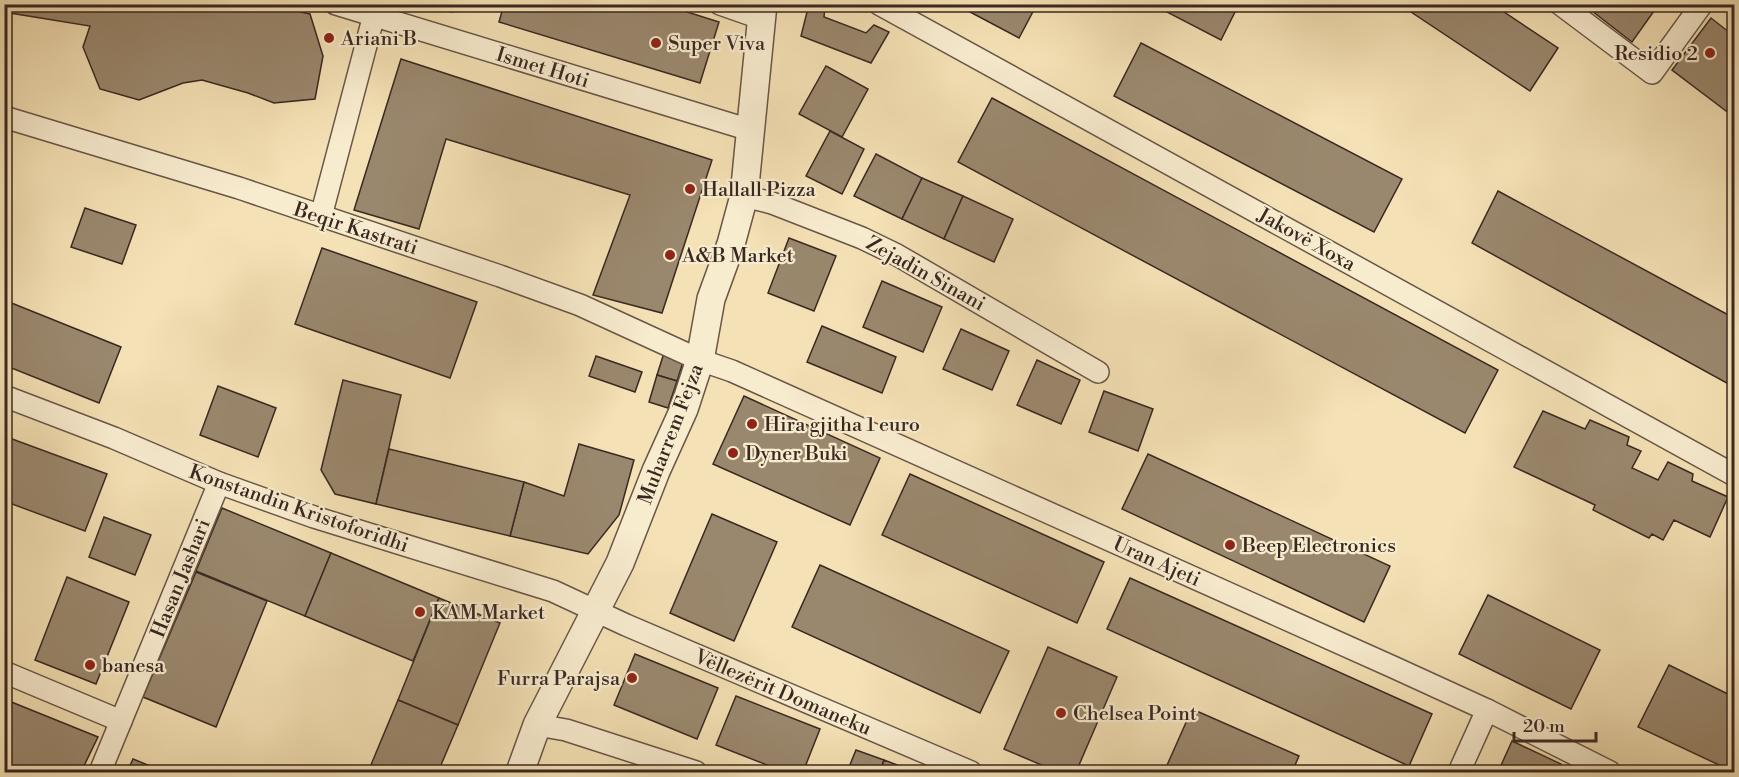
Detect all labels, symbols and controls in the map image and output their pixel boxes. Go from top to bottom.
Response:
place label: Ariani B [340,27,417,52]
marker: Ariani B [322,31,336,45]
place label: Super Viva [668,32,766,57]
marker: Super Viva [649,36,663,50]
street label: Ismet Hoti [493,42,592,95]
place label: Residio 2 [1614,42,1698,67]
marker: Residio 2 [1703,46,1717,60]
place label: Hallall Pizza [702,178,817,203]
marker: Hallall Pizza [683,182,697,196]
street label: Beqir Kastrati [289,197,421,261]
street label: Jakovë Xoxa [1252,203,1360,278]
street label: Zejadin Sinani [861,231,990,318]
place label: A&B Market [681,244,794,269]
marker: A&B Market [663,248,677,262]
street label: Muharrem Fejza [633,360,710,508]
place label: Hira gjitha 1 euro [764,413,920,438]
marker: Hira gjitha 1 euro [745,417,759,431]
place label: Dyner Buki [745,442,848,467]
marker: Dyner Buki [726,446,740,460]
street label: Konstandin Kristoforidhi [185,460,412,559]
street label: Hasan Jashari [146,515,217,642]
street label: Uran Ajeti [1109,532,1204,593]
place label: Beep Electronics [1241,534,1396,559]
marker: Beep Electronics [1223,538,1237,552]
place label: KAM Market [432,601,545,626]
marker: KAM Market [413,605,427,619]
street label: Vëllezërit Domaneku [689,644,875,742]
place label: banesa [102,654,165,679]
marker: banesa [83,658,97,672]
place label: Furra Parajsa [497,667,621,692]
marker: Furra Parajsa [625,671,639,685]
place label: Chelsea Point [1073,702,1197,727]
scale bar [1514,705,1596,743]
marker: Chelsea Point [1054,706,1068,720]
text: 20 m [1523,715,1565,738]

